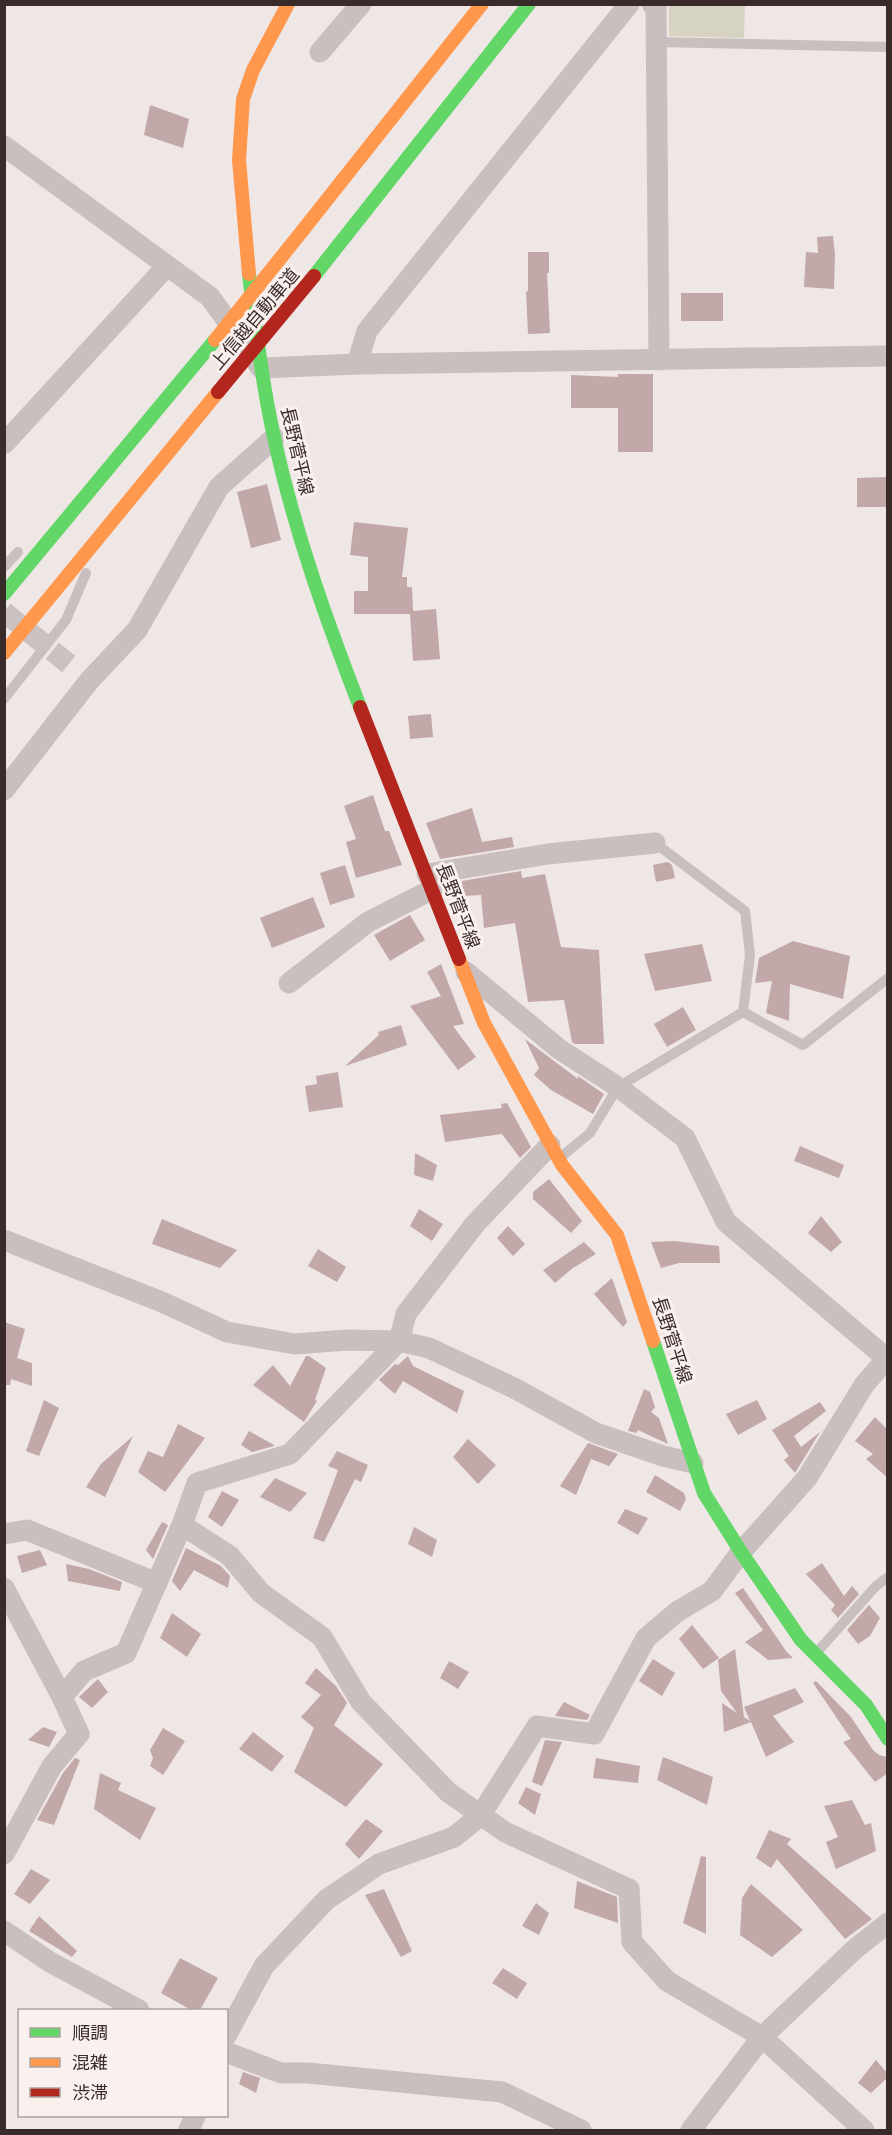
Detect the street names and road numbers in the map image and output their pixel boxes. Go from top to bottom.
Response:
street label: 上信越自動車道 [205,263,304,374]
street label: 長野菅平線 [276,404,319,497]
street label: 長野菅平線 [432,860,485,952]
street label: 長野菅平線 [648,1293,697,1386]

